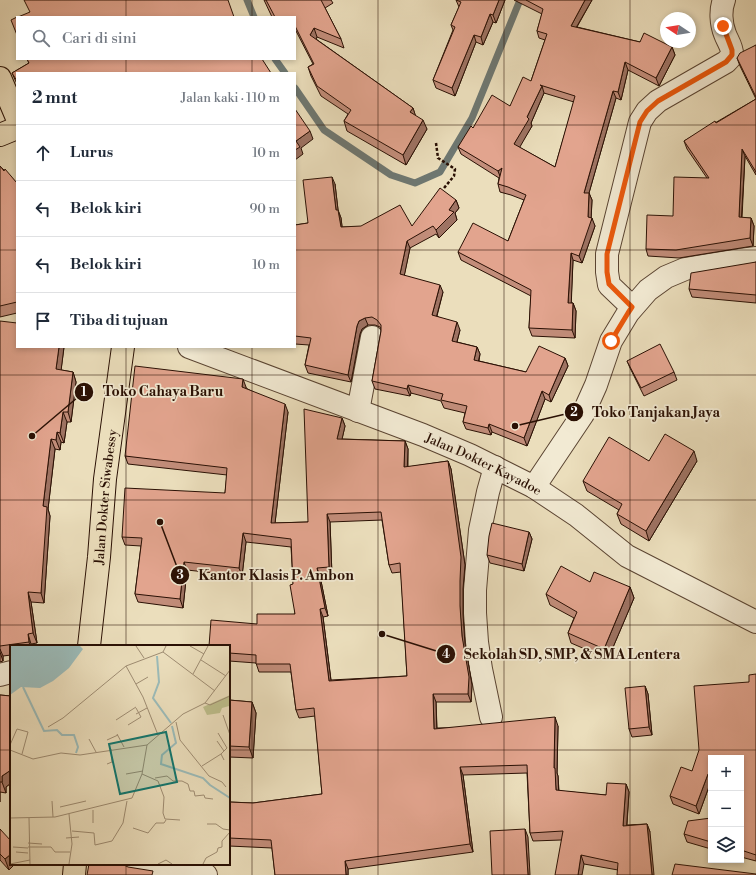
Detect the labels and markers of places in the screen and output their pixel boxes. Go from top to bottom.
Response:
callout: Toko Cahaya Baru [74,379,231,405]
callout: Toko Tanjakan Jaya [564,399,728,425]
callout: Kantor Klasis P. Ambon [170,562,362,588]
callout: Sekolah SD, SMP, & SMA Lentera [436,641,688,667]

